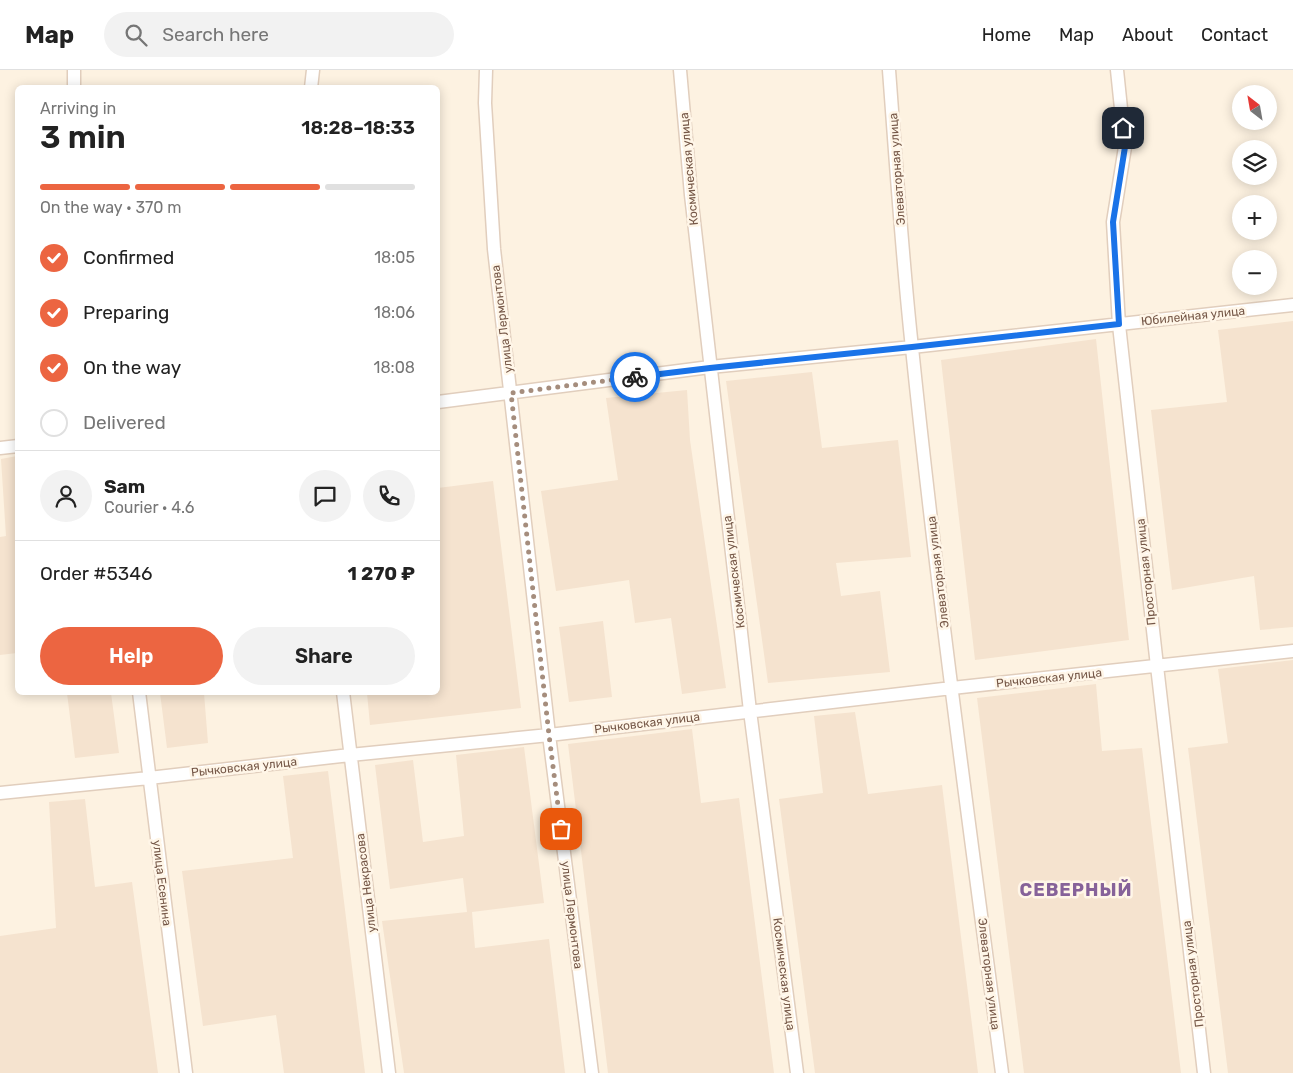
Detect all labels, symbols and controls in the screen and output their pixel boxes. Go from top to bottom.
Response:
search box [104,12,454,57]
text: Map [25,21,74,49]
icon: search [122,21,150,49]
text: Search here [162,23,269,46]
text: Home [982,24,1031,46]
text: Map [1059,24,1094,46]
text: About [1122,24,1173,46]
text: Contact [1201,24,1268,46]
north arrow [1232,85,1278,130]
map controls [1232,85,1277,295]
text: Arriving in [40,99,116,118]
pin [1102,107,1144,149]
street label: Космическая улица [677,112,701,226]
street label: Элеваторная улица [886,112,908,226]
icon: home [1109,114,1137,142]
text: 18:28–18:33 [301,116,415,139]
text: 3 min [40,118,126,156]
button: layers [1232,140,1277,185]
button: + [1232,195,1277,240]
text: On the way · 370 m [40,198,182,217]
icon: check [40,244,68,272]
text: Confirmed [83,246,174,269]
text: 18:05 [374,248,415,267]
button: − [1232,250,1277,295]
street label: улица Лермонтова [488,264,516,374]
icon: check [40,299,68,327]
text: Preparing [83,301,169,324]
text: 18:06 [374,303,415,322]
street label: Юбилейная улица [1140,304,1246,328]
courier [610,352,660,402]
icon: check [40,354,68,382]
text: On the way [83,356,181,379]
text: 18:08 [374,358,415,377]
icon: bike [621,363,649,391]
text: Delivered [83,411,166,434]
button: person [40,470,92,522]
button: chat [299,470,351,522]
button: phone [363,470,415,522]
text: Sam [104,475,145,498]
text: Courier · 4.6 [104,498,194,517]
street label: Космическая улица [720,515,748,629]
street label: Элеваторная улица [924,515,952,629]
street label: Просторная улица [1133,518,1159,626]
text: Order #5346 [40,562,152,585]
text: 1 270 ₽ [348,562,415,585]
button: Help [40,627,223,685]
button: Share [233,627,415,685]
street label: Рычковская улица [995,665,1103,691]
street label: Рычковская улица [593,710,701,736]
street label: Рычковская улица [190,754,298,780]
pin [540,808,582,850]
icon: bag [547,815,575,843]
street label: улица Некрасова [353,833,379,933]
street label: улица Есенина [150,839,174,927]
street label: улица Лермонтова [558,860,586,970]
district label: СЕВЕРНЫЙ [1020,879,1132,901]
street label: Космическая улица [770,917,798,1031]
street label: Элеваторная улица [975,917,1003,1031]
street label: Просторная улица [1180,920,1206,1028]

